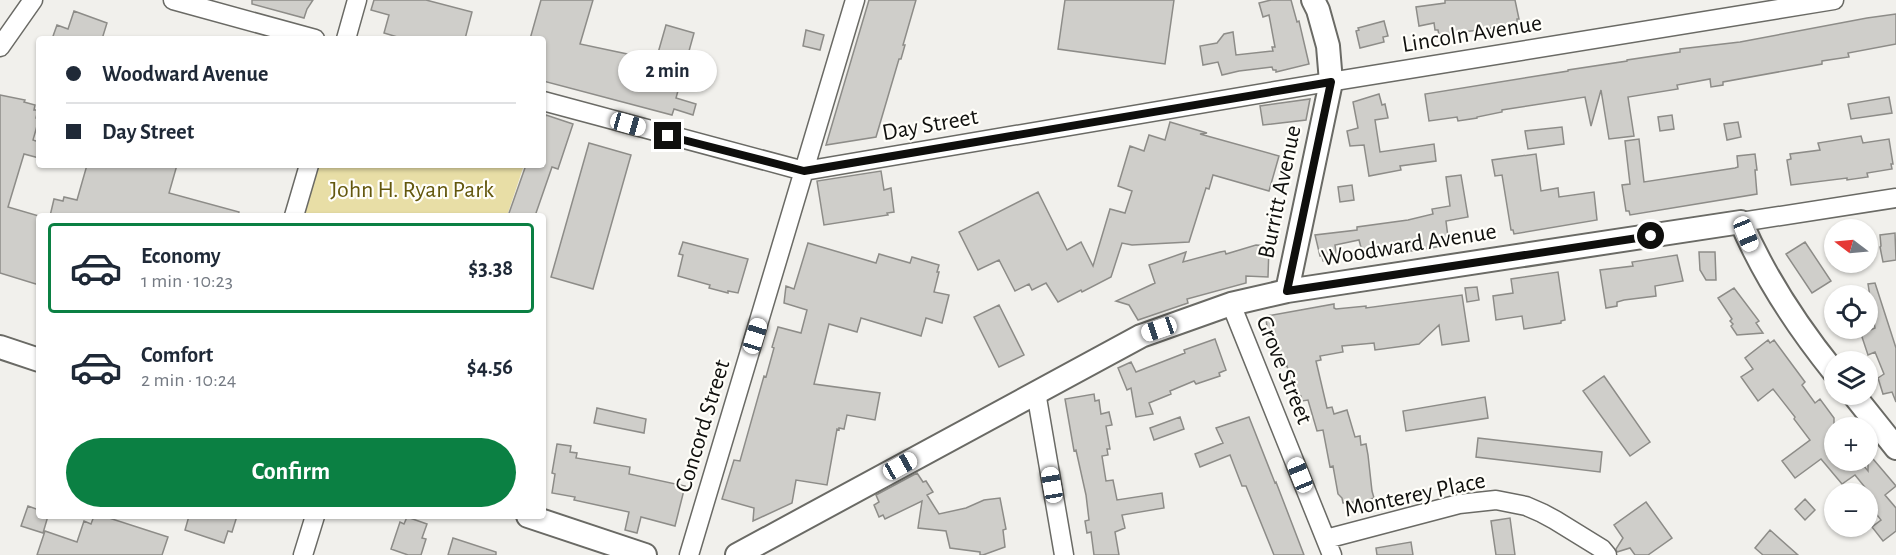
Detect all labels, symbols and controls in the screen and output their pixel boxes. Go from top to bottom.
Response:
street label: Lincoln Avenue [1400,11,1544,57]
callout: 2 min [618,49,718,91]
text: 2 min [645,61,690,81]
text: Woodward Avenue [102,63,268,85]
street label: Day Street [880,105,980,145]
car [608,110,648,138]
text: Day Street [102,121,194,143]
route end [654,122,681,149]
street label: Burritt Avenue [1254,123,1306,261]
park label: John H. Ryan Park [330,178,494,202]
car [1731,214,1761,254]
street label: Woodward Avenue [1320,219,1498,271]
north arrow [1824,219,1878,273]
map controls [1824,219,1878,537]
route start [1637,222,1664,249]
icon: car [69,241,123,295]
text: Economy [141,245,221,267]
text: $3.38 [468,257,513,279]
text: 1 min · 10:23 [141,271,233,291]
button: locate [1824,285,1878,339]
street label: Grove Street [1251,312,1317,428]
car [1139,315,1179,343]
car [741,316,769,356]
icon: car [69,340,123,394]
text: Comfort [141,344,213,366]
button: layers [1824,351,1878,405]
text: $4.56 [467,356,513,378]
street label: Concord Street [671,356,735,495]
text: 2 min · 10:24 [141,370,236,390]
button: + [1824,417,1878,471]
button: Confirm [66,438,516,507]
car [880,449,920,483]
car [1285,455,1315,495]
car [1040,466,1064,504]
street label: Monterey Place [1342,468,1488,522]
button: − [1824,483,1878,537]

